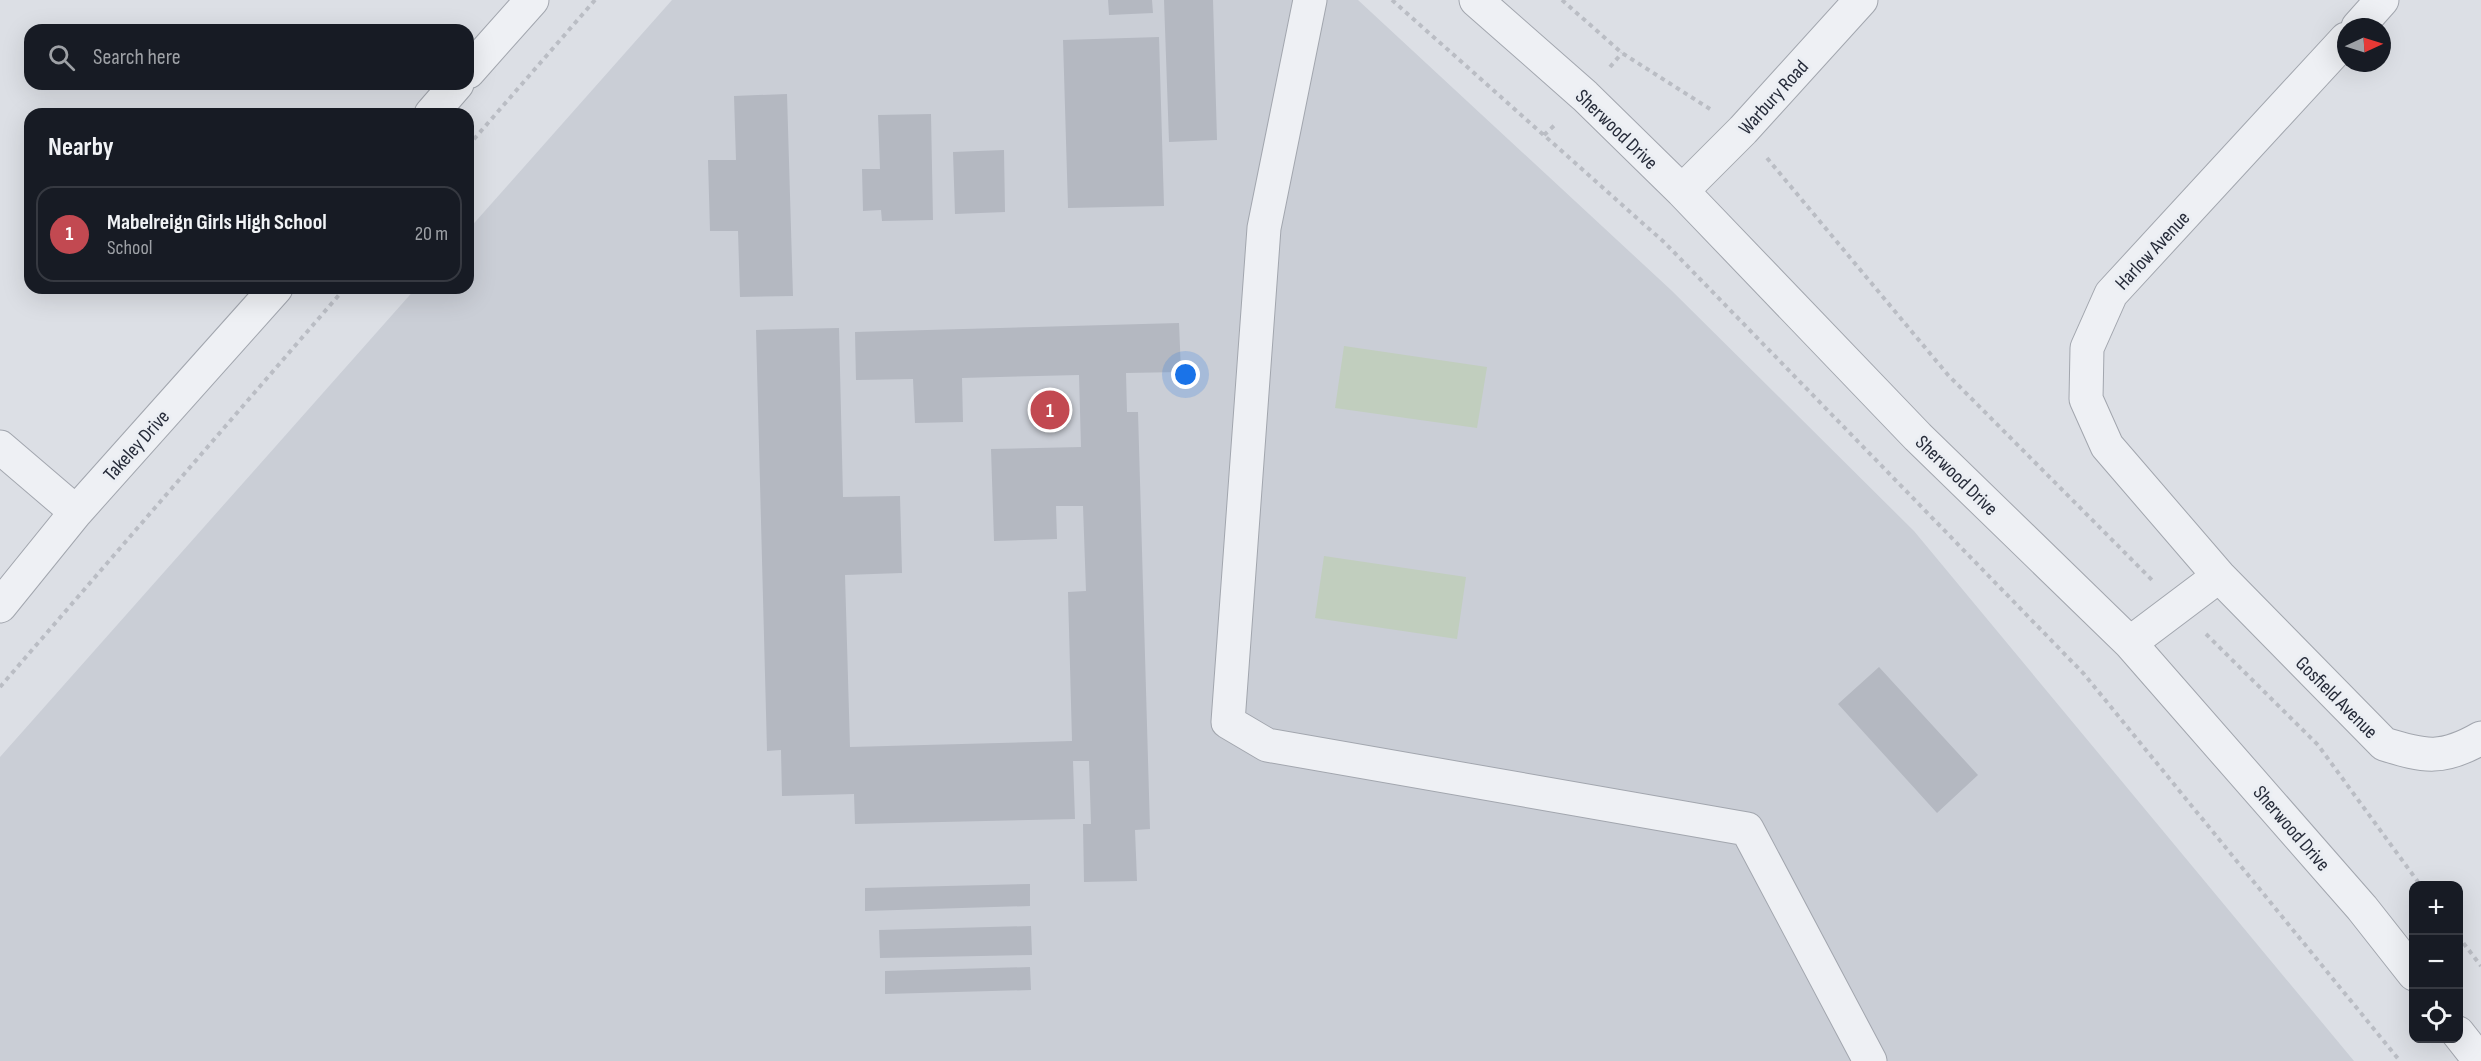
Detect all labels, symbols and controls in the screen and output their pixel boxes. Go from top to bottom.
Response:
north arrow [2337,18,2391,72]
search box [24,24,474,90]
icon: search [45,41,78,74]
text: Search here [93,44,180,71]
street label: Warbury Road [1734,55,1814,140]
street label: Sherwood Drive [1570,84,1663,175]
text: Nearby [48,132,114,163]
street label: Harlow Avenue [2110,206,2195,295]
text: Mabelreign Girls High School [107,209,327,236]
text: 1 [66,222,73,246]
text: 20 m [415,222,448,246]
text: School [107,236,152,260]
your location [1171,360,1200,389]
pin: 1 [1030,388,1070,432]
street label: Takeley Drive [99,405,175,486]
street label: Sherwood Drive [1910,430,2003,521]
street label: Gosfield Avenue [2290,652,2382,744]
street label: Sherwood Drive [2248,781,2335,876]
map controls [2409,881,2463,1043]
button: + [2409,881,2463,935]
button: − [2409,935,2463,989]
button: locate [2409,989,2463,1043]

